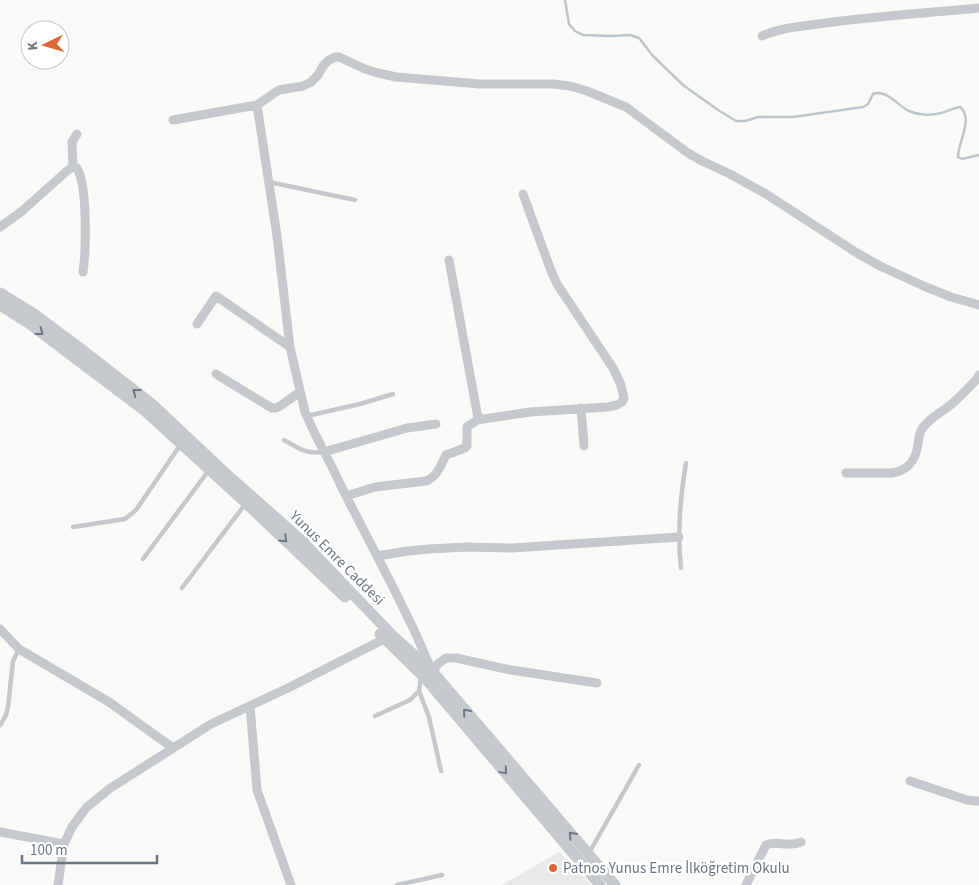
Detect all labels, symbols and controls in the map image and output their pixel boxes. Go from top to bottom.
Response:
north arrow [20,20,70,70]
text: K [23,40,43,51]
one-way arrow [35,326,44,335]
one-way arrow [133,389,142,397]
street label: Yunus Emre Caddesi [284,505,389,610]
one-way arrow [279,533,288,542]
one-way arrow [463,708,472,717]
one-way arrow [498,765,506,774]
one-way arrow [569,831,578,840]
scale bar [22,832,158,864]
text: 100 m [30,840,68,861]
place label: Patnos Yunus Emre İlköğretim Okulu [563,858,790,879]
marker: Patnos Yunus Emre İlköğretim Okulu [547,862,559,874]

